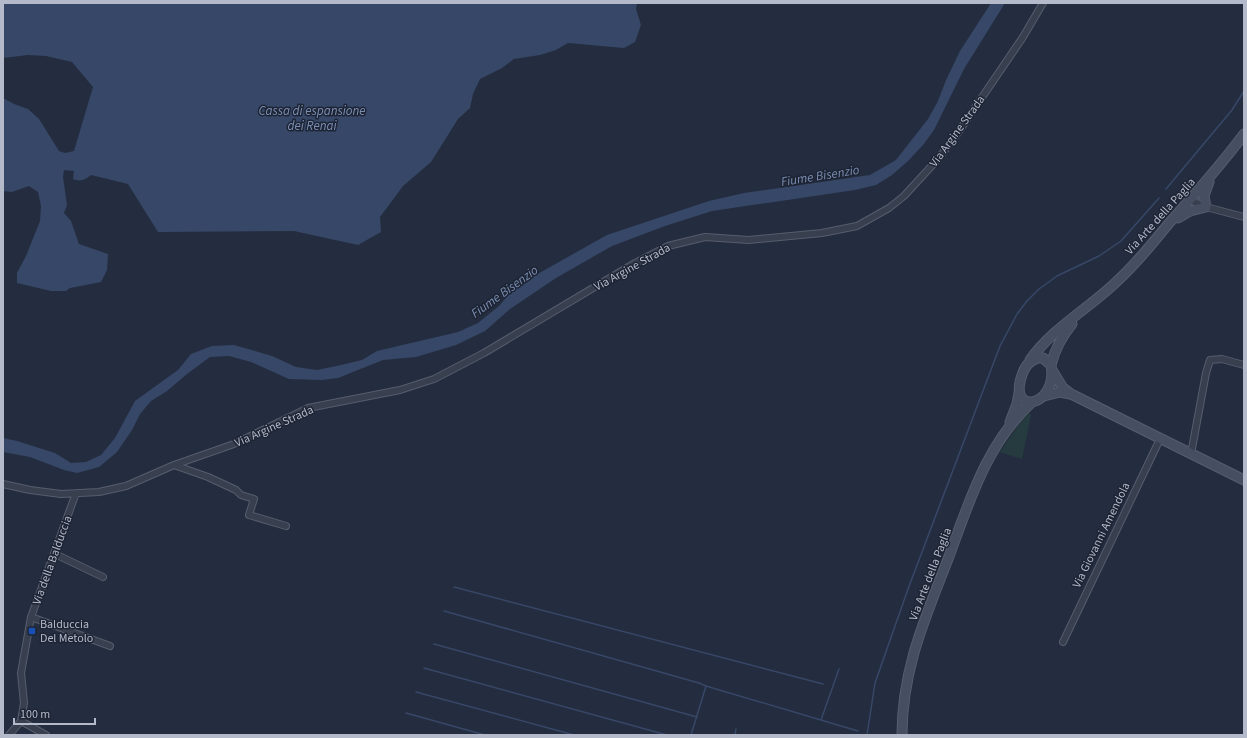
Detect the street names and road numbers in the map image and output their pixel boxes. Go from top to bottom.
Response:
street label: Via Argine Strada [926,92,989,171]
street label: Via Arte della Paglia [1121,174,1200,258]
street label: Via Argine Strada [591,239,673,295]
street label: Via Argine Strada [232,401,316,451]
street label: Via Giovanni Amendola [1068,480,1134,591]
street label: Via della Balduccia [28,513,77,607]
street label: Via Arte della Paglia [905,525,956,623]

